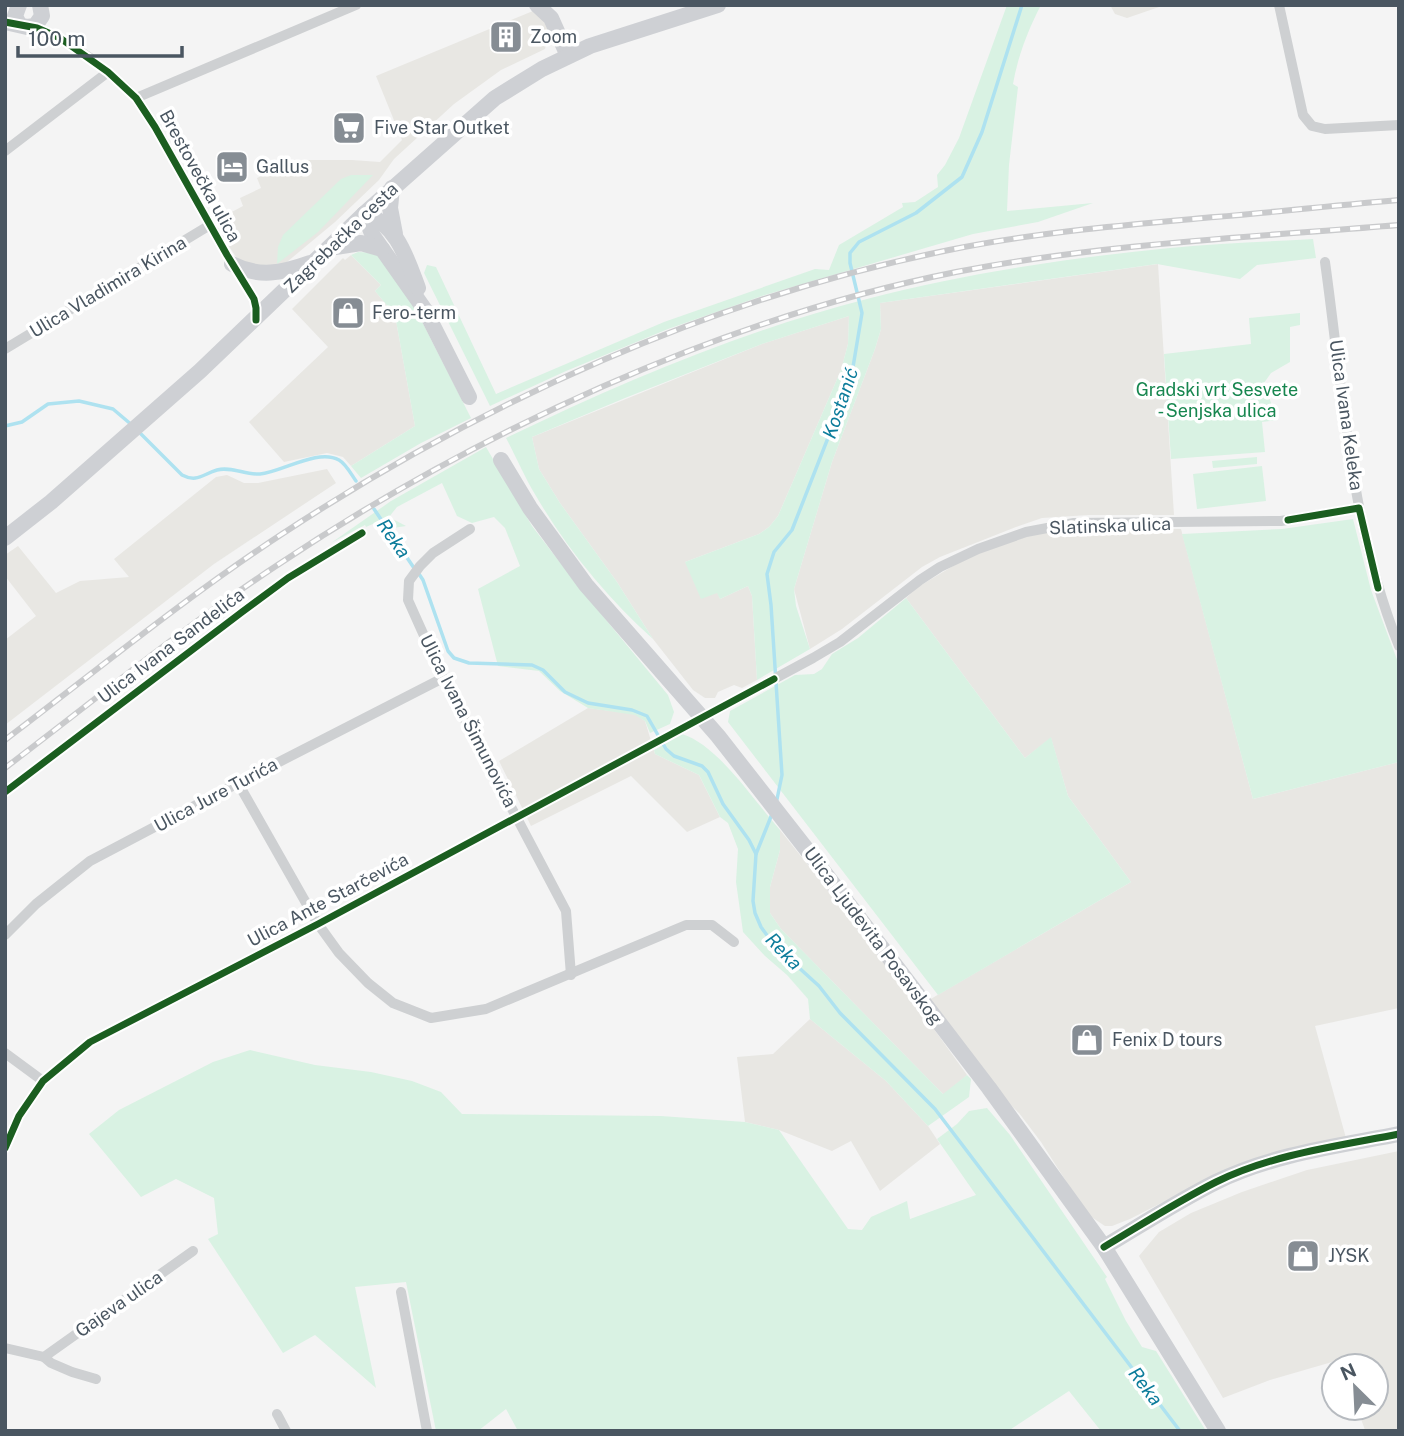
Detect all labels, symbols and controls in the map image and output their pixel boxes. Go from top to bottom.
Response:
scale bar [18,14,182,58]
building icon: Zoom [487,18,525,56]
text: 100 m [28,26,85,51]
place label: Zoom [530,26,577,47]
street label: Brestovečka ulica [155,106,245,246]
supermarket icon: Five Star Outket [330,109,368,147]
place label: Five Star Outket [374,117,510,138]
hotel icon: Gallus [213,148,251,186]
place label: Gallus [256,156,309,177]
street label: Zagrebačka cesta [279,178,402,297]
street label: Ulica Vladimira Kirina [26,232,190,342]
shop icon: Fero-term [329,294,367,332]
place label: Fero-term [372,302,456,323]
street label: Ulica Ivana Keleka [1326,338,1367,492]
water label: Kostanić [818,365,862,441]
park label: Gradski vrt Sesvete - Senjska ulica [1136,379,1298,421]
street label: Slatinska ulica [1049,513,1171,538]
water label: Reka [373,514,415,562]
street label: Ulica Ivana Sandelića [93,584,248,707]
street label: Ulica Ivana Šimunovića [416,631,521,811]
street label: Ulica Jure Turića [150,753,281,836]
street label: Ulica Ljudevita Posavskog [800,843,947,1029]
street label: Ulica Ante Starčevića [244,848,412,951]
water label: Reka [761,928,807,974]
shop icon: Fenix D tours [1068,1021,1106,1059]
place label: Fenix D tours [1112,1029,1222,1050]
shop icon: JYSK [1284,1237,1322,1275]
place label: JYSK [1328,1245,1369,1266]
street label: Gajeva ulica [71,1266,166,1341]
north arrow [1320,1352,1390,1422]
text: N [1337,1358,1359,1385]
water label: Reka [1124,1362,1168,1410]

